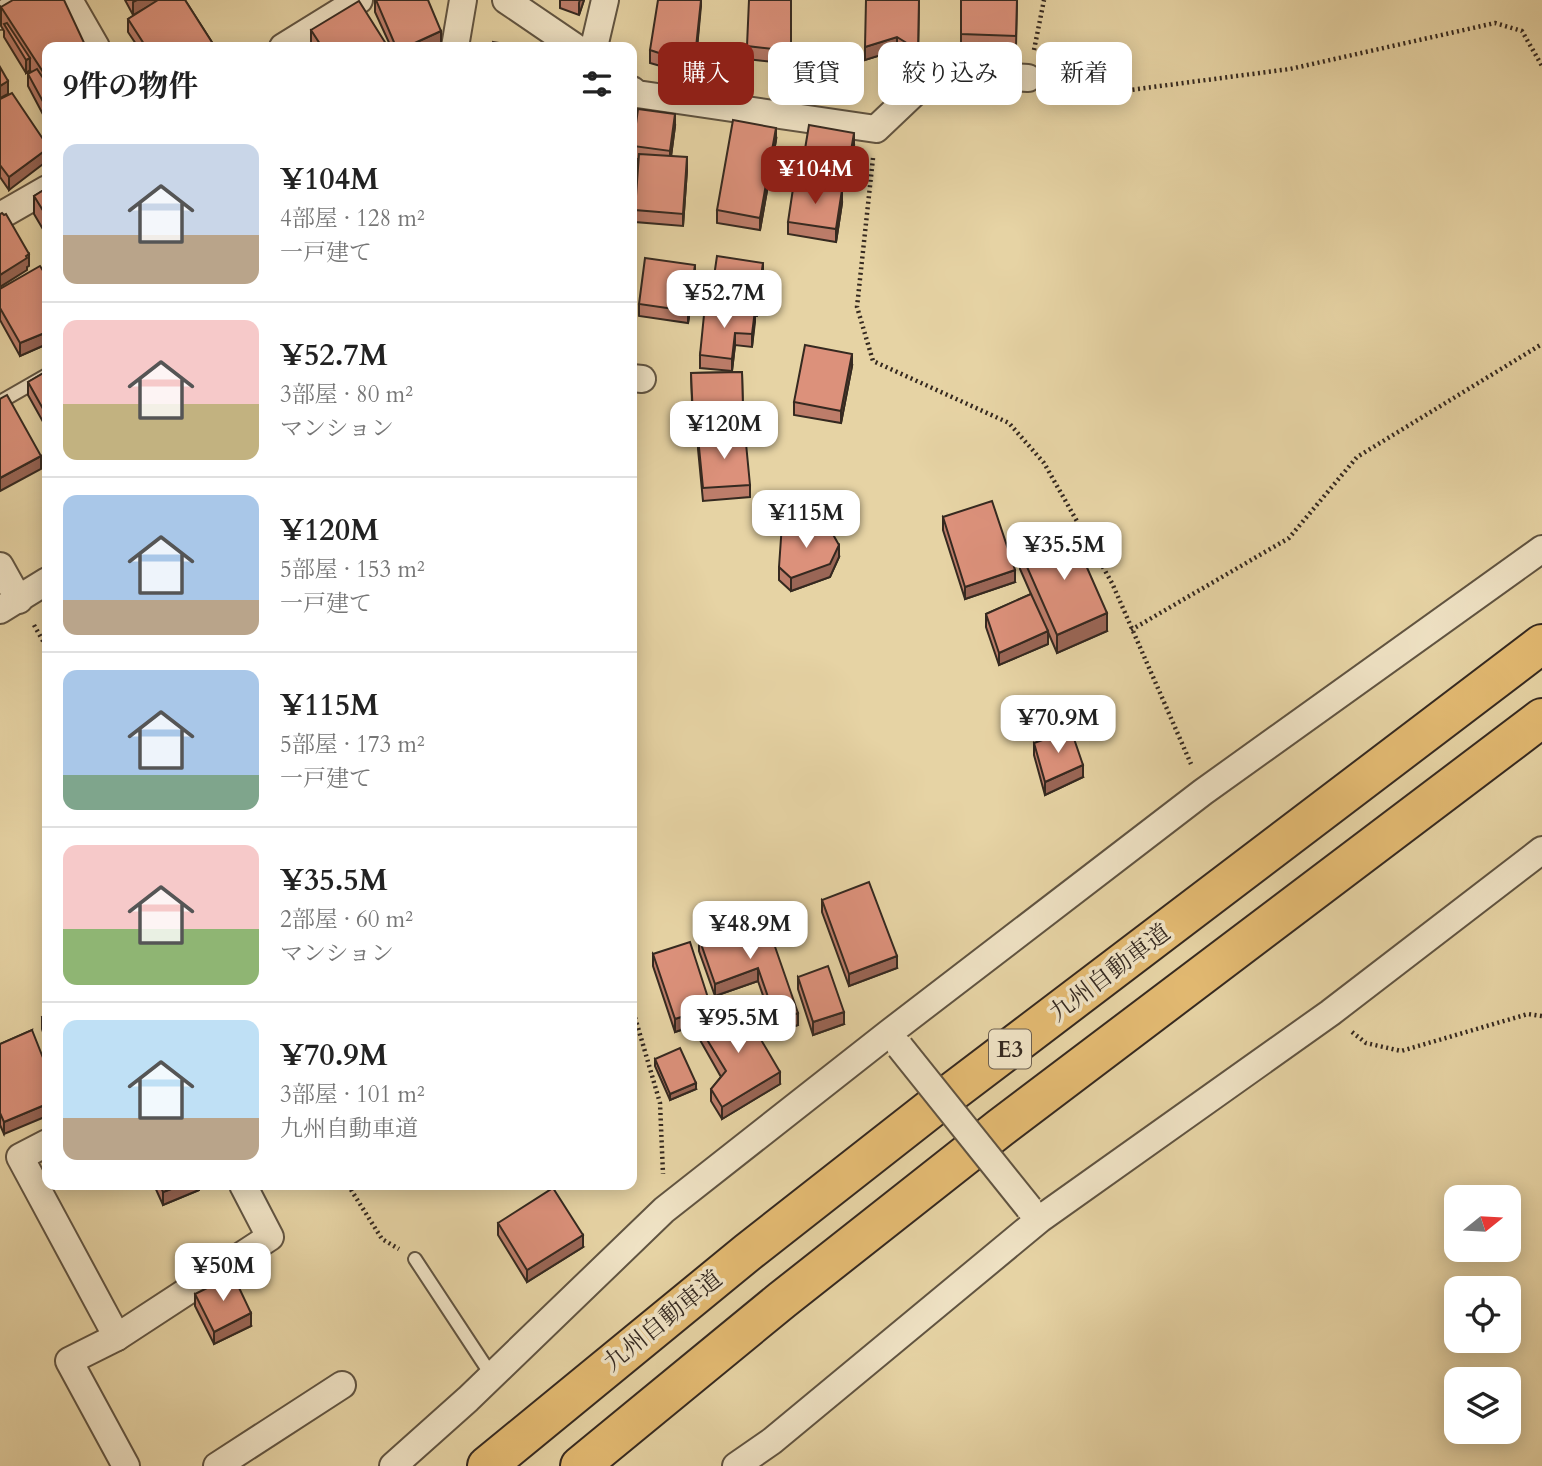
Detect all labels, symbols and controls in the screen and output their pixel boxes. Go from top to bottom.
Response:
chip: 購入 [658,42,754,105]
chip: 賃貸 [768,42,864,105]
chip: 絞り込み [878,42,1022,105]
chip: 新着 [1036,42,1132,105]
icon: filters [578,65,616,103]
text: 9件の物件 [63,66,198,107]
pin: ¥104M [766,146,864,206]
text: ¥104M [777,153,853,184]
text: ¥104M [280,159,379,200]
icon: home [119,172,203,256]
text: 4部屋 · 128 m² [280,203,425,234]
text: 一戸建て [280,237,372,268]
pin: ¥52.7M [667,270,781,330]
text: ¥52.7M [683,277,765,308]
text: ¥52.7M [280,335,388,376]
icon: home [119,348,203,432]
text: 3部屋 · 80 m² [280,379,413,410]
pin: ¥120M [675,402,773,461]
text: ¥120M [686,408,762,439]
text: マンション [280,413,394,444]
pin: ¥115M [757,490,855,550]
text: ¥115M [768,497,844,528]
text: ¥120M [280,510,379,551]
pin: ¥35.5M [1007,522,1121,582]
icon: home [119,523,203,607]
text: ¥35.5M [1023,529,1105,560]
text: 5部屋 · 153 m² [280,554,425,585]
text: 一戸建て [280,588,372,619]
text: ¥115M [280,685,379,726]
pin: ¥70.9M [1001,696,1115,755]
icon: home [119,698,203,782]
text: ¥70.9M [1017,702,1099,733]
text: 5部屋 · 173 m² [280,729,425,760]
text: 一戸建て [280,763,372,794]
text: ¥35.5M [280,860,388,901]
icon: home [119,873,203,957]
pin: ¥48.9M [693,902,807,961]
text: 2部屋 · 60 m² [280,904,413,935]
text: ¥48.9M [709,908,791,939]
street label: 九州自動車道 [1043,916,1177,1030]
text: マンション [280,938,394,969]
pin: ¥95.5M [681,996,795,1055]
text: ¥95.5M [697,1002,779,1033]
road number: E3 [989,1030,1031,1068]
text: ¥70.9M [280,1035,388,1076]
icon: home [119,1048,203,1132]
text: 3部屋 · 101 m² [280,1079,425,1110]
text: 九州自動車道 [280,1113,418,1144]
north arrow [1444,1185,1521,1262]
map controls [1444,1185,1521,1444]
pin: ¥50M [182,1244,264,1303]
text: ¥50M [191,1250,255,1281]
street label: 九州自動車道 [597,1263,729,1379]
button: locate [1444,1276,1521,1353]
button: layers [1444,1367,1521,1444]

